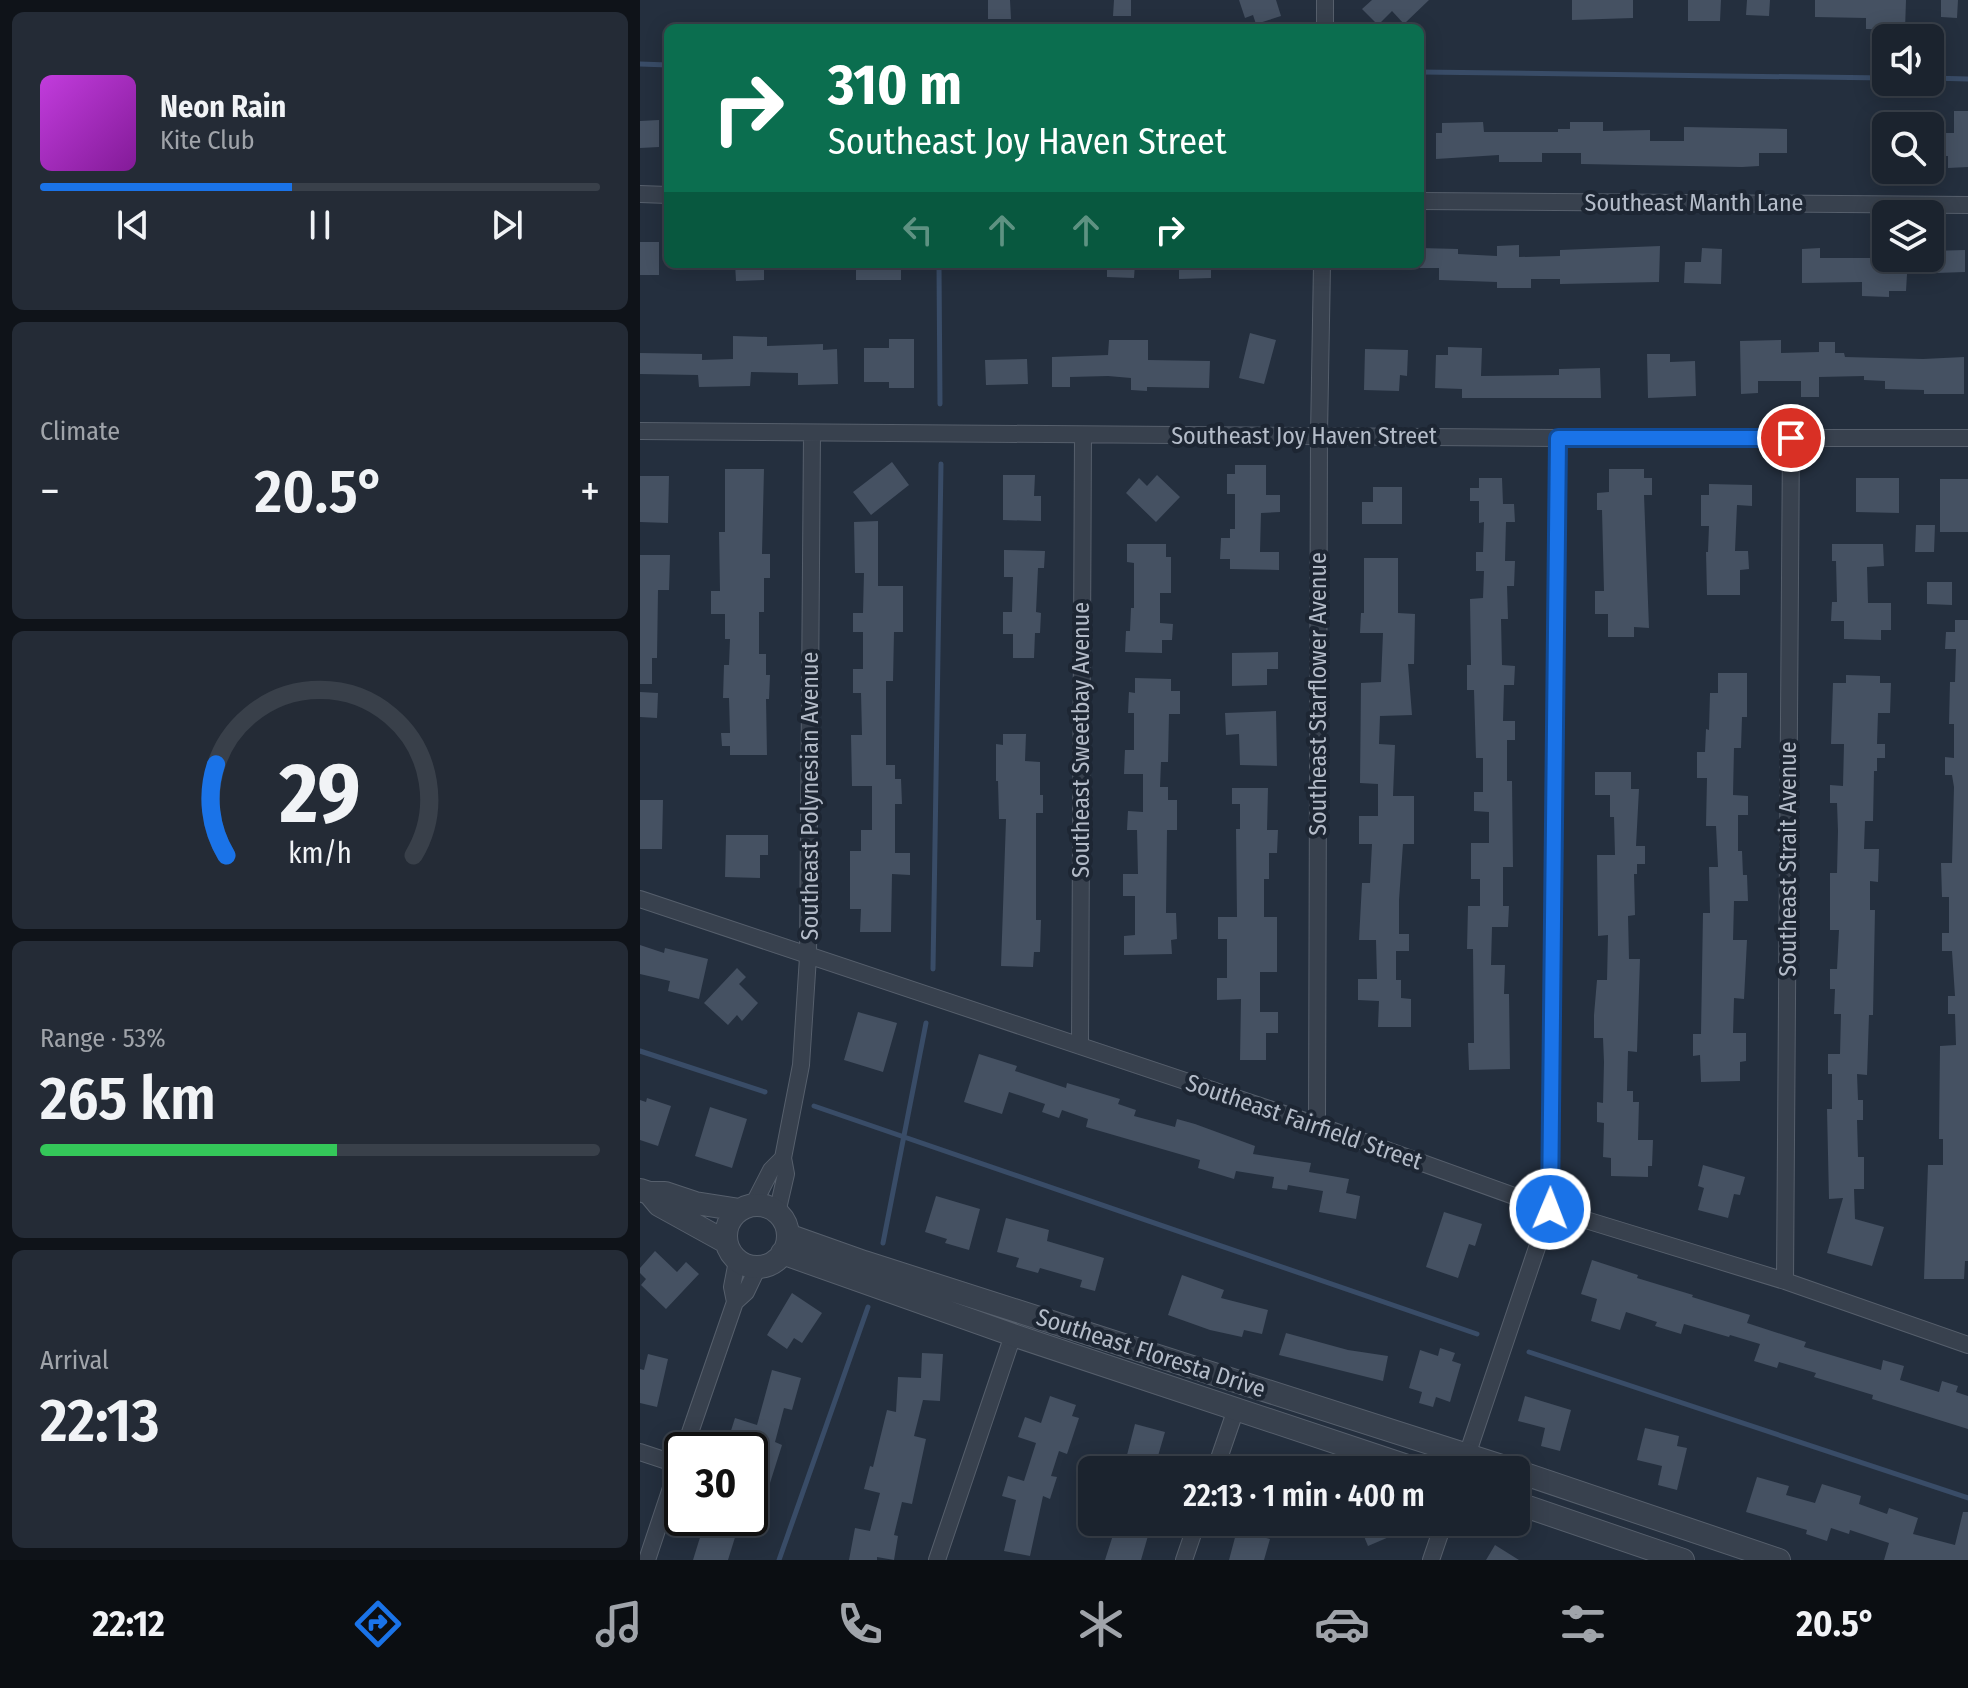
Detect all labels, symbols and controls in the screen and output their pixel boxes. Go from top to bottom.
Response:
map controls [1872,24,1944,272]
button: sound [1872,24,1944,96]
text: 310 m [828,52,962,119]
icon: right [696,56,800,160]
text: Neon Rain [160,89,286,125]
button: search [1872,112,1944,184]
text: Southeast Joy Haven Street [828,120,1226,164]
text: Kite Club [160,125,255,156]
street label: Southeast Manth Lane [1585,189,1803,217]
button: layers [1872,200,1944,272]
icon: previous [111,203,155,247]
icon: pause [298,203,342,247]
icon: next [485,203,529,247]
icon: left [896,208,940,252]
icon: ahead [980,208,1024,252]
icon: ahead [1064,208,1108,252]
icon: right [1148,208,1192,252]
pin [1757,404,1825,472]
text: Climate [40,416,120,447]
icon: arrive [1769,416,1813,460]
street label: Southeast Joy Haven Street [1171,422,1437,450]
text: 20.5° [255,456,385,528]
text: − [40,465,60,518]
text: + [580,465,600,518]
street label: Southeast Starflower Avenue [1304,552,1332,836]
street label: Southeast Sweetbay Avenue [1067,602,1095,878]
street label: Southeast Polynesian Avenue [796,652,824,940]
street label: Southeast Strait Avenue [1774,741,1802,977]
text: 29 [278,744,361,844]
text: km/h [288,836,352,871]
text: Range · 53% [40,1023,166,1054]
text: 265 km [40,1063,216,1135]
street label: Southeast Fairfield Street [1182,1068,1426,1176]
position arrow [1508,1167,1592,1251]
street label: Southeast Floresta Drive [1033,1303,1269,1403]
text: Arrival [40,1345,109,1376]
text: 22:13 [40,1385,160,1457]
speed limit sign: 30 [664,1432,768,1536]
text: 22:13 · 1 min · 400 m [1183,1478,1425,1514]
icon: directions [350,1596,406,1652]
icon: music [591,1596,647,1652]
icon: phone [832,1596,888,1652]
icon: climate [1073,1596,1129,1652]
icon: car [1314,1596,1370,1652]
icon: filters [1555,1596,1611,1652]
text: 22:12 [93,1602,165,1646]
text: 20.5° [1796,1602,1875,1646]

